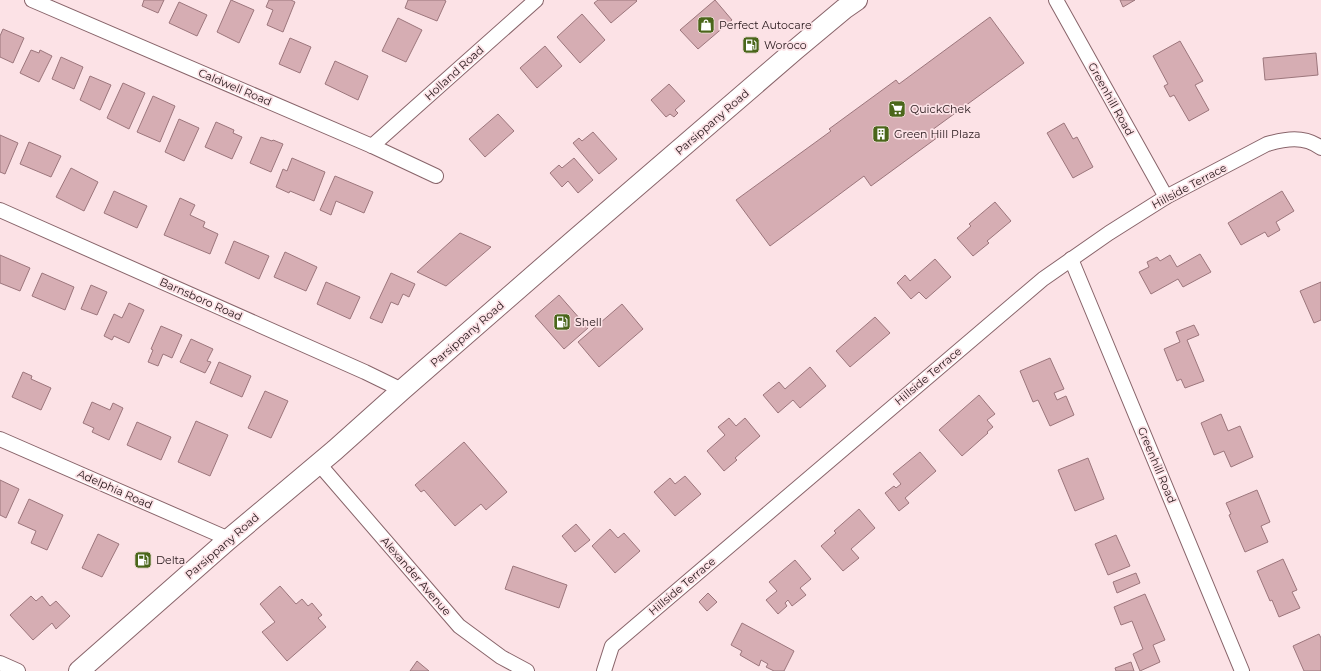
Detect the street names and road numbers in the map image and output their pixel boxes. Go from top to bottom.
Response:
street label: Holland Road [422,43,486,103]
street label: Greenhill Road [1085,60,1137,138]
street label: Caldwell Road [196,65,274,109]
street label: Parsippany Road [672,86,752,158]
street label: Hillside Terrace [1149,160,1229,212]
street label: Barnsboro Road [157,274,245,324]
street label: Parsippany Road [427,298,507,370]
street label: Hillside Terrace [892,344,965,408]
street label: Greenhill Road [1135,425,1179,505]
street label: Adelphia Road [75,466,155,512]
street label: Parsippany Road [182,510,262,582]
street label: Alexander Avenue [378,534,454,619]
street label: Hillside Terrace [646,554,719,618]

